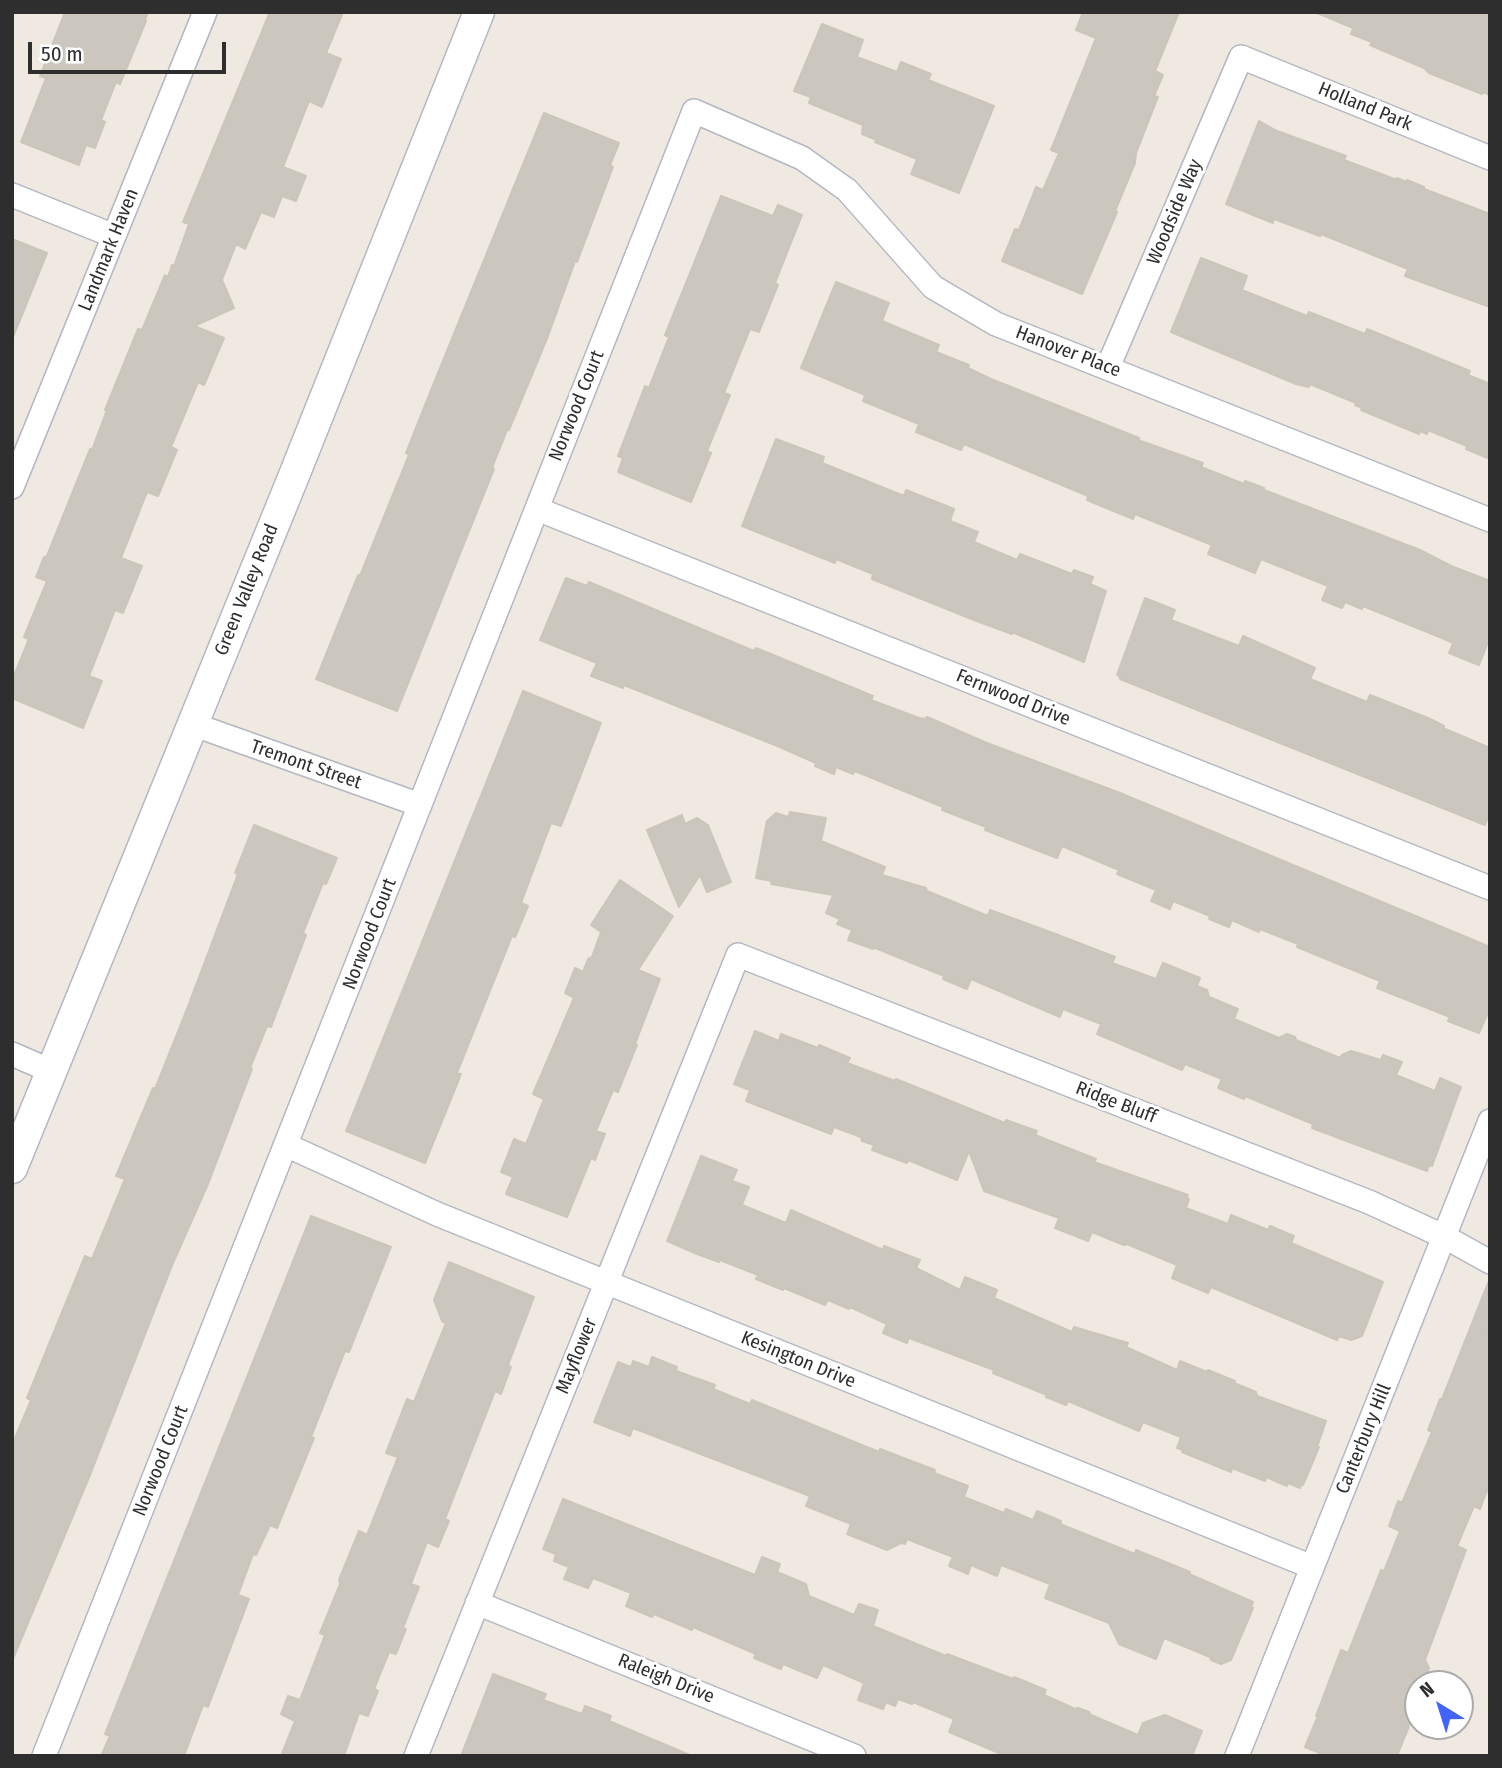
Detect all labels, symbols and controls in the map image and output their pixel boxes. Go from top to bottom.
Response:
scale bar [32,28,229,72]
text: 50 m [41,41,83,67]
street label: Holland Park [1315,78,1415,136]
street label: Woodside Way [1143,156,1207,268]
street label: Landmark Haven [74,185,144,315]
street label: Hanover Place [1012,322,1124,382]
street label: Norwood Court [544,347,610,465]
street label: Green Valley Road [210,521,284,659]
street label: Fernwood Drive [953,665,1073,731]
street label: Tremont Street [248,735,364,795]
street label: Norwood Court [338,875,402,993]
street label: Ridge Bluff [1072,1077,1160,1129]
street label: Mayflower [551,1315,603,1397]
street label: Kesington Drive [737,1327,859,1393]
street label: Canterbury Hill [1332,1381,1396,1497]
street label: Norwood Court [128,1402,194,1520]
street label: Raleigh Drive [614,1649,718,1709]
north arrow [1404,1670,1474,1740]
text: N [1415,1677,1439,1702]

